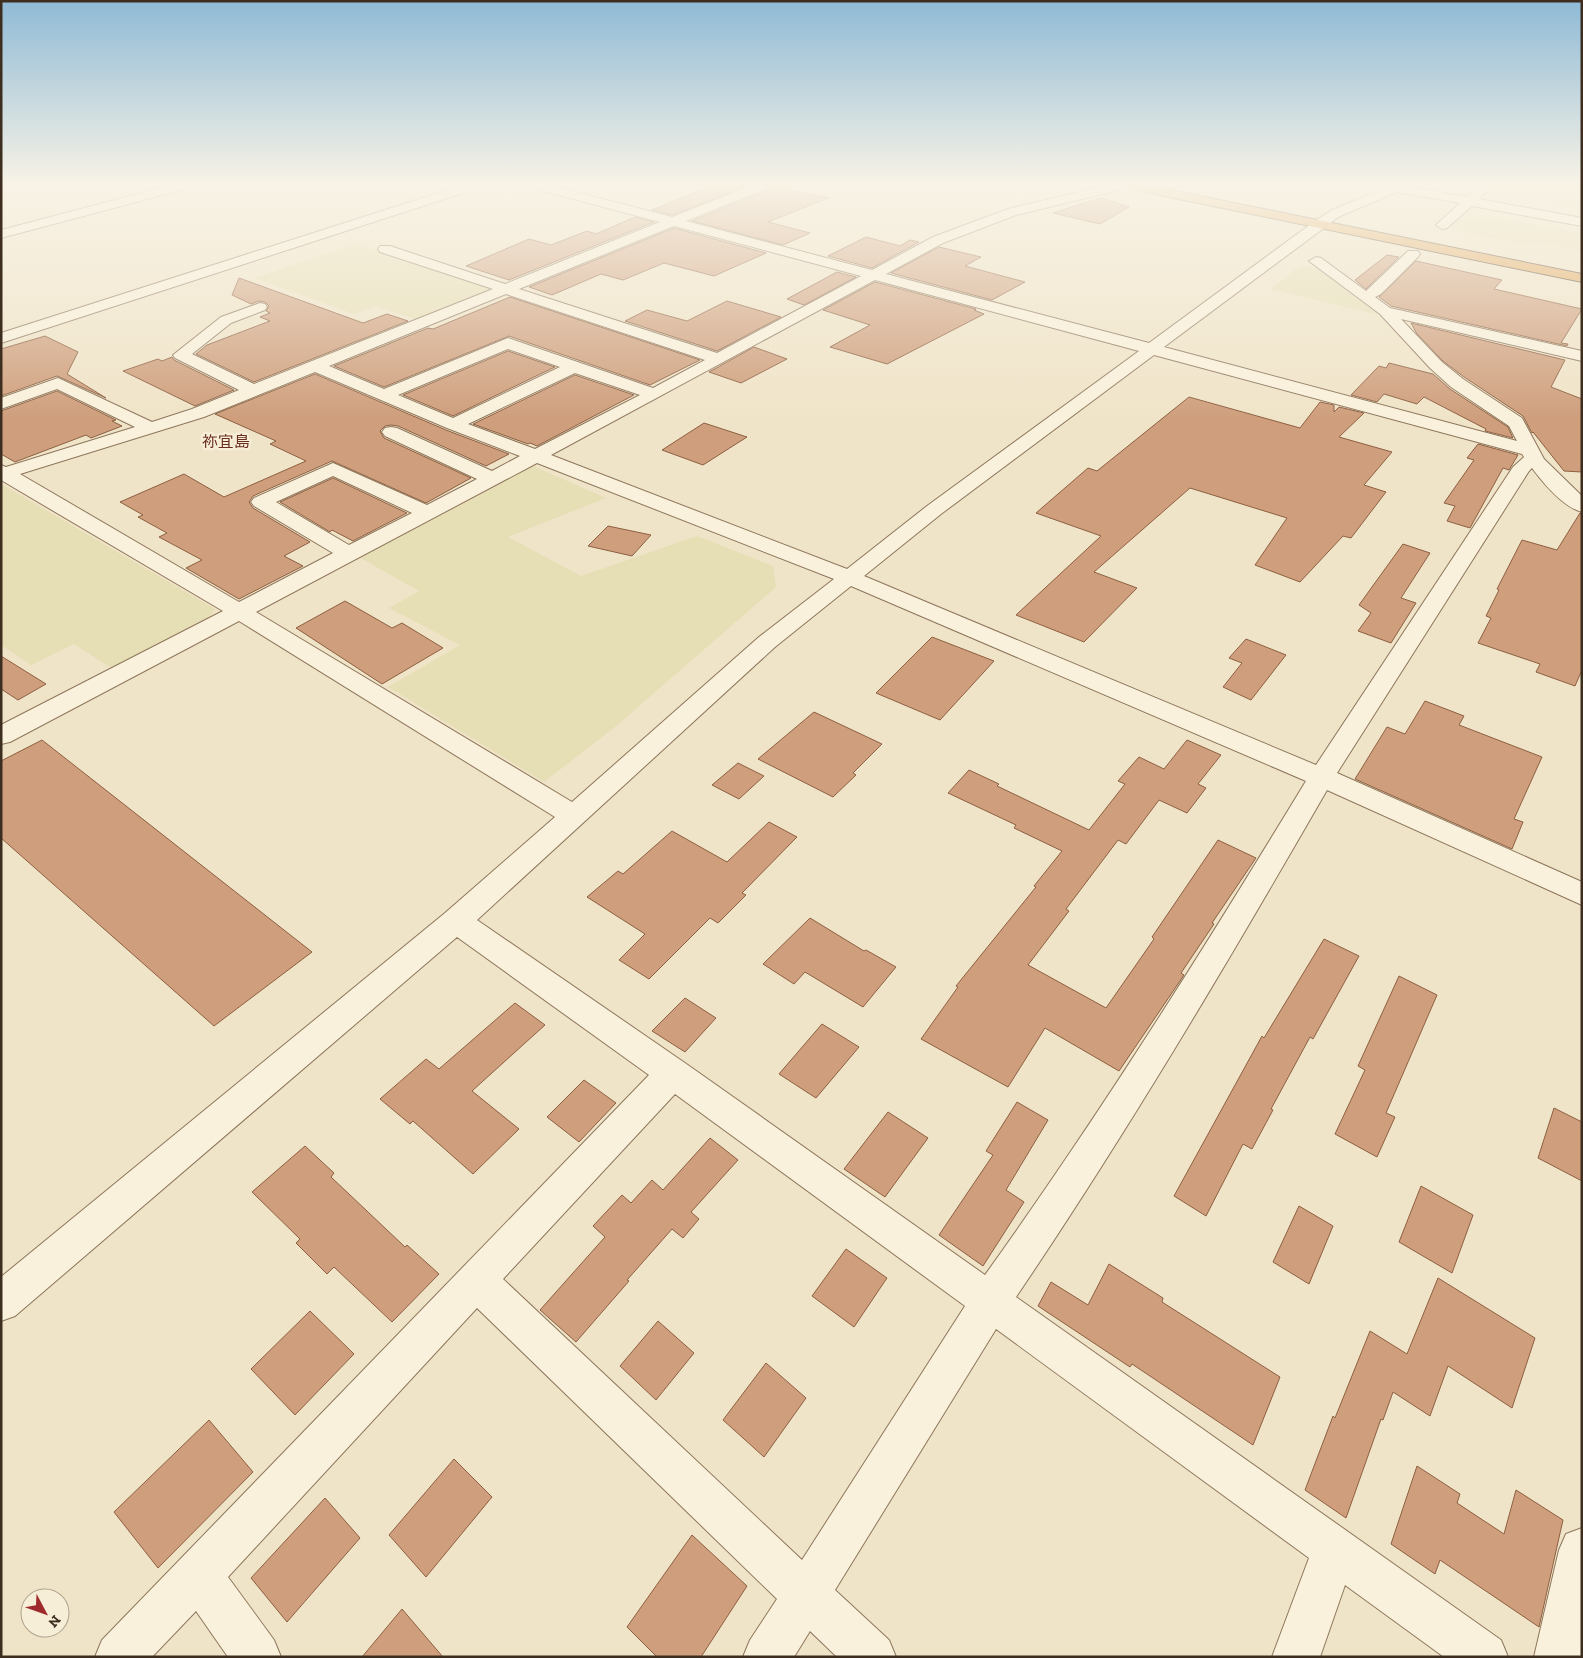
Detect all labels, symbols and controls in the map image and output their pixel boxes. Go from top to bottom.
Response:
district label: 祢宜島 [202,432,250,451]
north arrow [20,1588,70,1638]
text: N [44,1612,64,1631]

